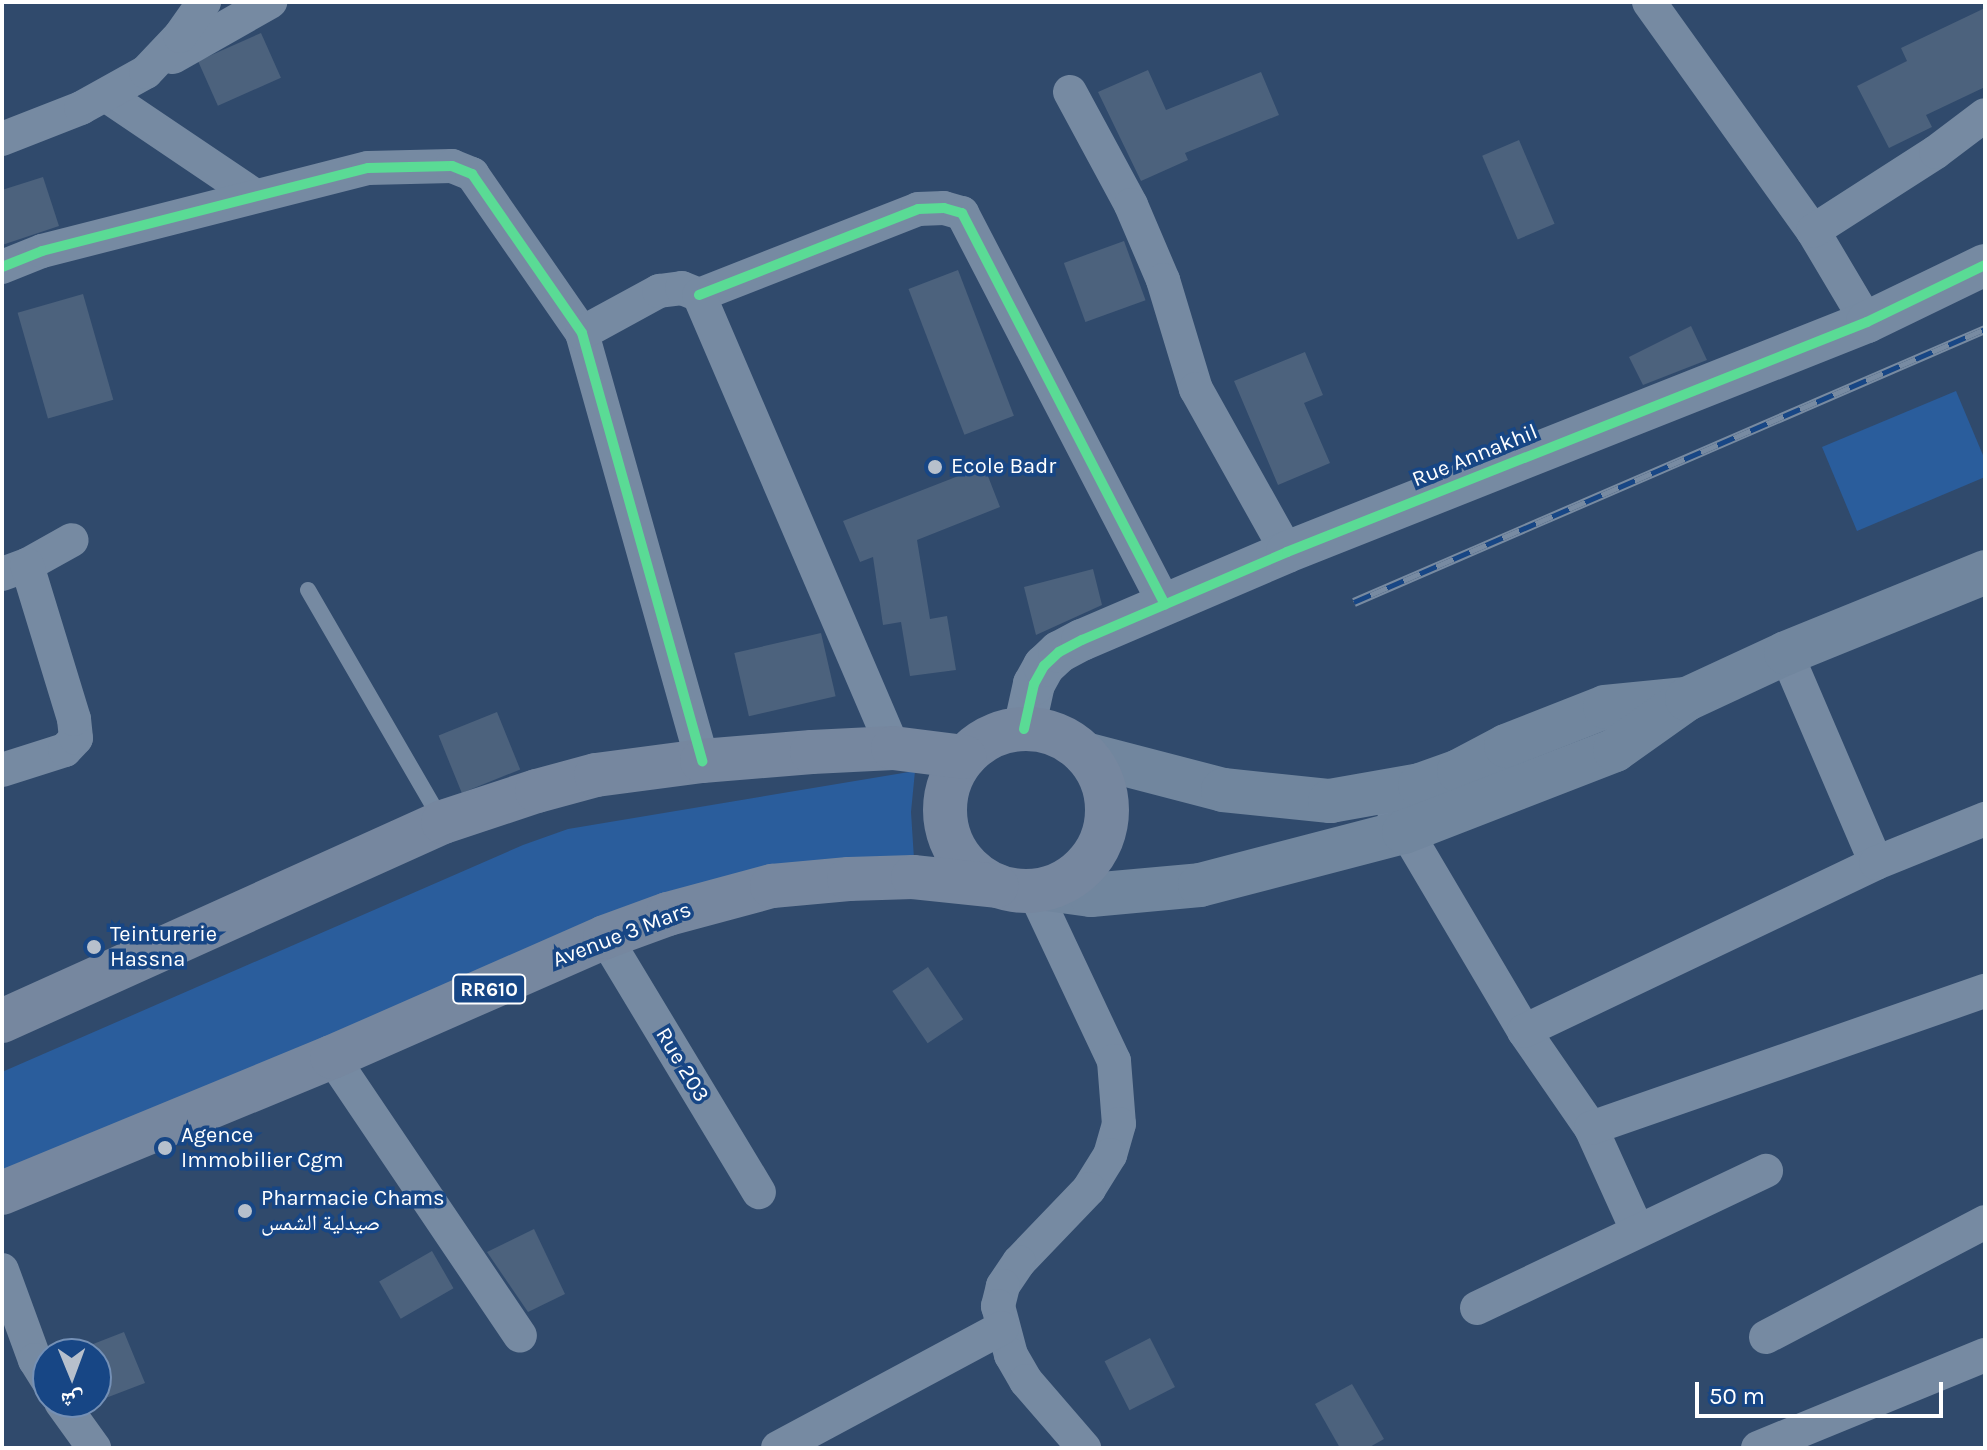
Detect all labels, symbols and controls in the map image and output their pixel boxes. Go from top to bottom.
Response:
street label: Rue Annakhil [1408,419,1542,493]
place label: Ecole Badr [951,454,1056,480]
marker: Ecole Badr [926,458,944,476]
street label: Avenue 3 Mars [549,896,695,974]
place label: Teinturerie Hassna [110,921,217,972]
marker: Teinturerie Hassna [85,938,103,956]
road number: RR610 [451,973,527,1005]
street label: Rue 203 [650,1023,714,1107]
place label: Agence Immobilier Cgm [181,1122,344,1174]
marker: Agence Immobilier Cgm [156,1139,174,1157]
place label: Pharmacie Chams صيدلية الشمس [261,1185,445,1236]
marker: Pharmacie Chams صيدلية الشمس [236,1202,254,1220]
north arrow [32,1338,112,1418]
scale bar [1699,1366,1947,1416]
text: 50 m [1709,1382,1765,1410]
text: ش [60,1387,84,1413]

